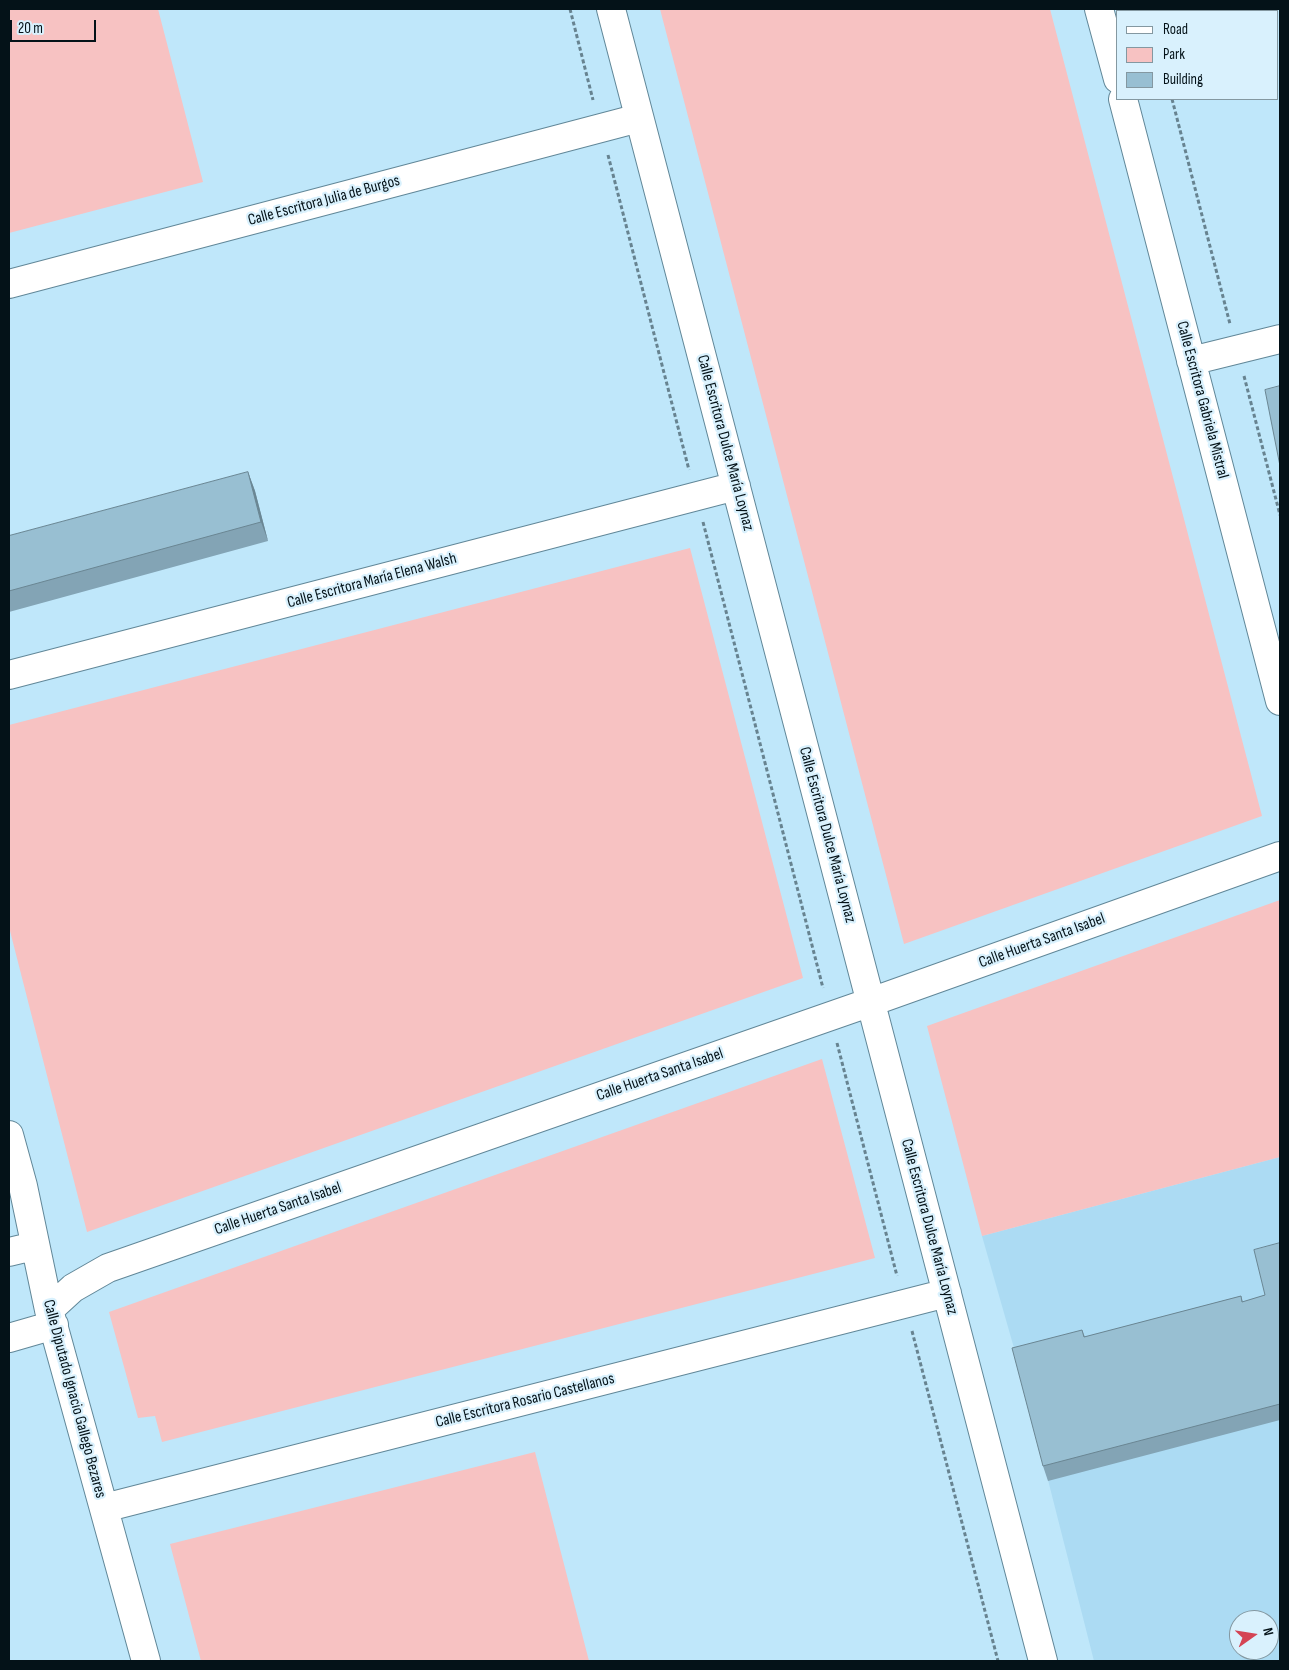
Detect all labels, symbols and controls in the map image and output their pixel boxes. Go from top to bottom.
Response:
scale bar [12,10,99,42]
legend [1116,10,1279,100]
text: 20 m [18,19,43,38]
text: Road [1163,20,1188,39]
text: Park [1163,45,1185,64]
text: Building [1163,70,1203,89]
street label: Calle Escritora Julia de Burgos [246,171,402,231]
street label: Calle Escritora Gabriela Mistral [1172,319,1232,481]
street label: Calle Escritora Dulce María Loynaz [692,353,758,533]
street label: Calle Escritora María Elena Walsh [285,549,459,613]
street label: Calle Escritora Dulce María Loynaz [794,745,860,925]
street label: Calle Huerta Santa Isabel [976,909,1108,973]
street label: Calle Huerta Santa Isabel [594,1044,726,1106]
street label: Calle Escritora Dulce María Loynaz [896,1137,962,1317]
street label: Calle Huerta Santa Isabel [212,1178,344,1240]
street label: Calle Diputado Ignacio Gallego Bezares [38,1298,110,1500]
street label: Calle Escritora Rosario Castellanos [434,1369,616,1433]
north arrow [1229,1610,1279,1660]
text: N [1259,1626,1277,1637]

